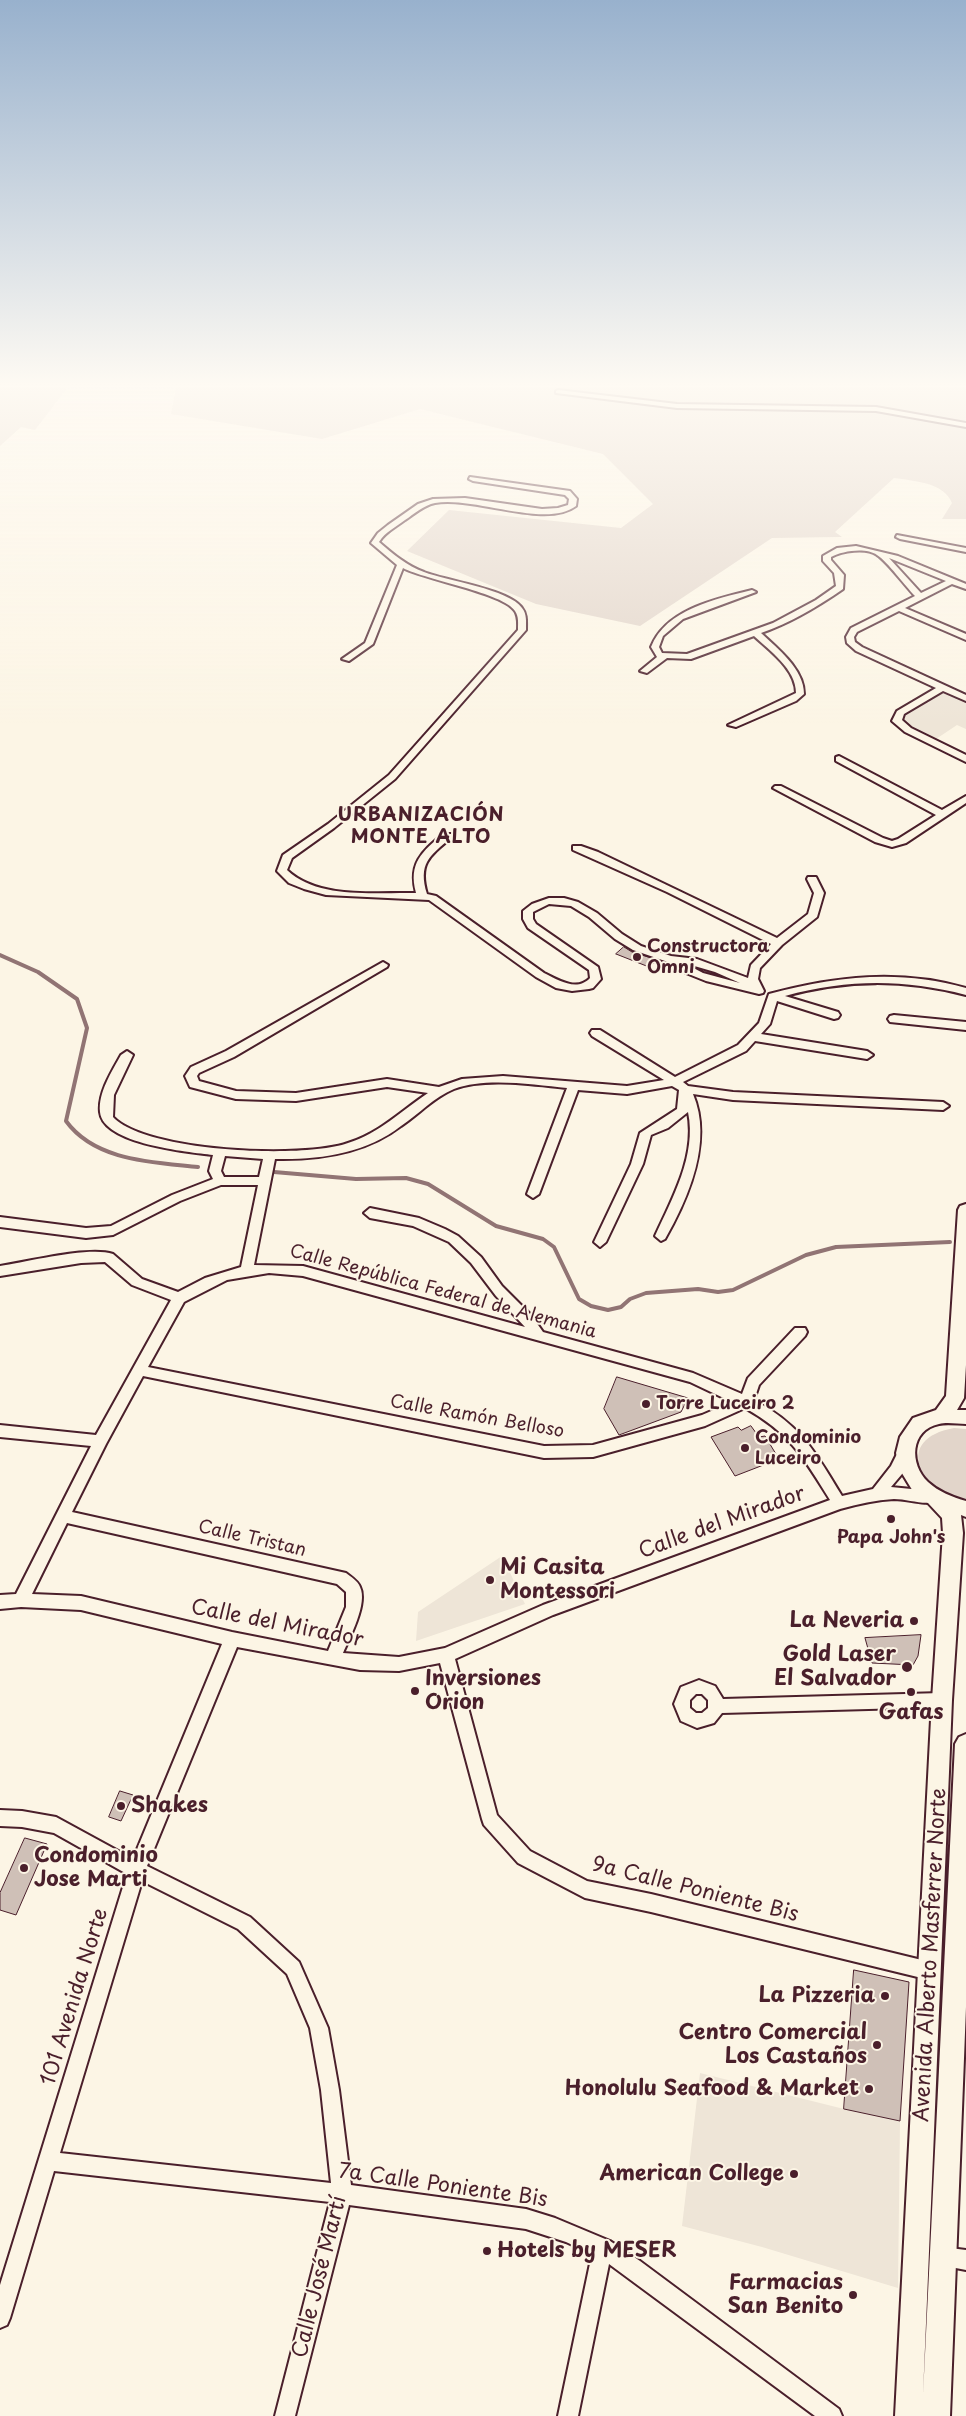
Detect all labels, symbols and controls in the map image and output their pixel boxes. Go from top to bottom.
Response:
district label: URBANIZACIÓN MONTE ALTO [337,805,505,849]
place label: Constructora Omni [647,936,769,979]
marker: Constructora Omni [631,951,643,963]
street label: Calle República Federal de Alemania [287,1241,599,1343]
street label: Calle Ramón Belloso [388,1391,566,1443]
place label: Torre Luceiro 2 [656,1393,794,1415]
marker: Torre Luceiro 2 [640,1398,652,1410]
place label: Condominio Luceiro [755,1427,861,1470]
marker: Condominio Luceiro [739,1442,751,1454]
street label: Calle del Mirador [635,1481,809,1565]
marker: Papa John's [885,1513,897,1525]
street label: Calle Tristan [196,1516,308,1562]
place label: Papa John's [837,1527,945,1549]
place label: Mi Casita Montessori [500,1555,615,1605]
marker: Mi Casita Montessori [484,1574,496,1586]
street label: Calle del Mirador [189,1595,365,1653]
place label: La Neveria [790,1608,904,1634]
marker: La Neveria [908,1615,920,1627]
place label: Gold Laser El Salvador [774,1642,896,1692]
marker: Gold Laser El Salvador [900,1660,914,1674]
place label: Inversiones Orion [425,1666,541,1716]
marker: Inversiones Orion [409,1685,421,1697]
marker: Gafas [905,1686,917,1698]
place label: Gafas [879,1700,943,1726]
street label: Avenida Alberto Masferrer Norte [910,1787,952,2123]
place label: Shakes [131,1793,208,1819]
marker: Shakes [115,1800,127,1812]
place label: Condominio Jose Marti [34,1843,158,1893]
street label: 9a Calle Poniente Bis [589,1852,801,1928]
marker: Condominio Jose Marti [18,1862,30,1874]
street label: 101 Avenida Norte [36,1905,114,2089]
place label: La Pizzeria [759,1983,875,2009]
marker: La Pizzeria [879,1990,891,2002]
place label: Centro Comercial Los Castaños [678,2020,867,2070]
marker: Centro Comercial Los Castaños [871,2039,883,2051]
place label: Honolulu Seafood & Market [565,2076,859,2102]
marker: Honolulu Seafood & Market [863,2083,875,2095]
street label: 7a Calle Poniente Bis [337,2159,549,2213]
place label: American College [599,2161,784,2187]
marker: American College [788,2168,800,2180]
street label: Calle José Martí [288,2193,352,2361]
place label: Hotels by MESER [497,2238,677,2264]
marker: Hotels by MESER [481,2245,493,2257]
place label: Farmacias San Benito [728,2270,843,2320]
marker: Farmacias San Benito [847,2289,859,2301]

